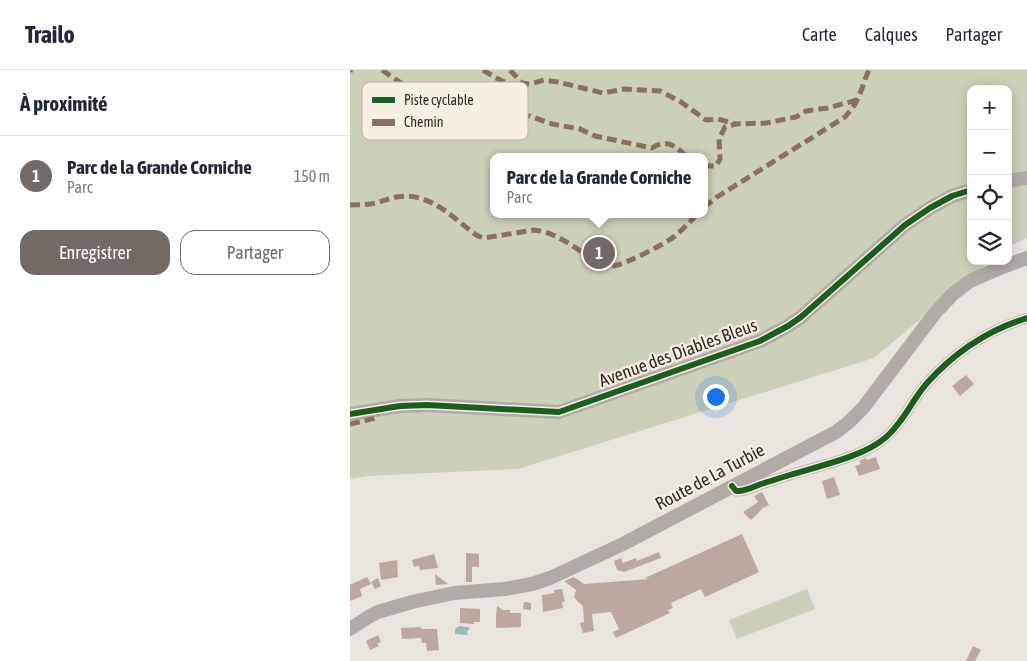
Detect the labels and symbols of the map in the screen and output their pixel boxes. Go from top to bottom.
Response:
legend [362,82,528,140]
text: Piste cyclable [404,92,474,108]
text: Chemin [404,114,444,130]
pin: 1 [583,234,615,272]
street label: Avenue des Diables Bleus [596,314,760,391]
your location [703,384,729,410]
street label: Route de La Turbie [652,439,768,514]

